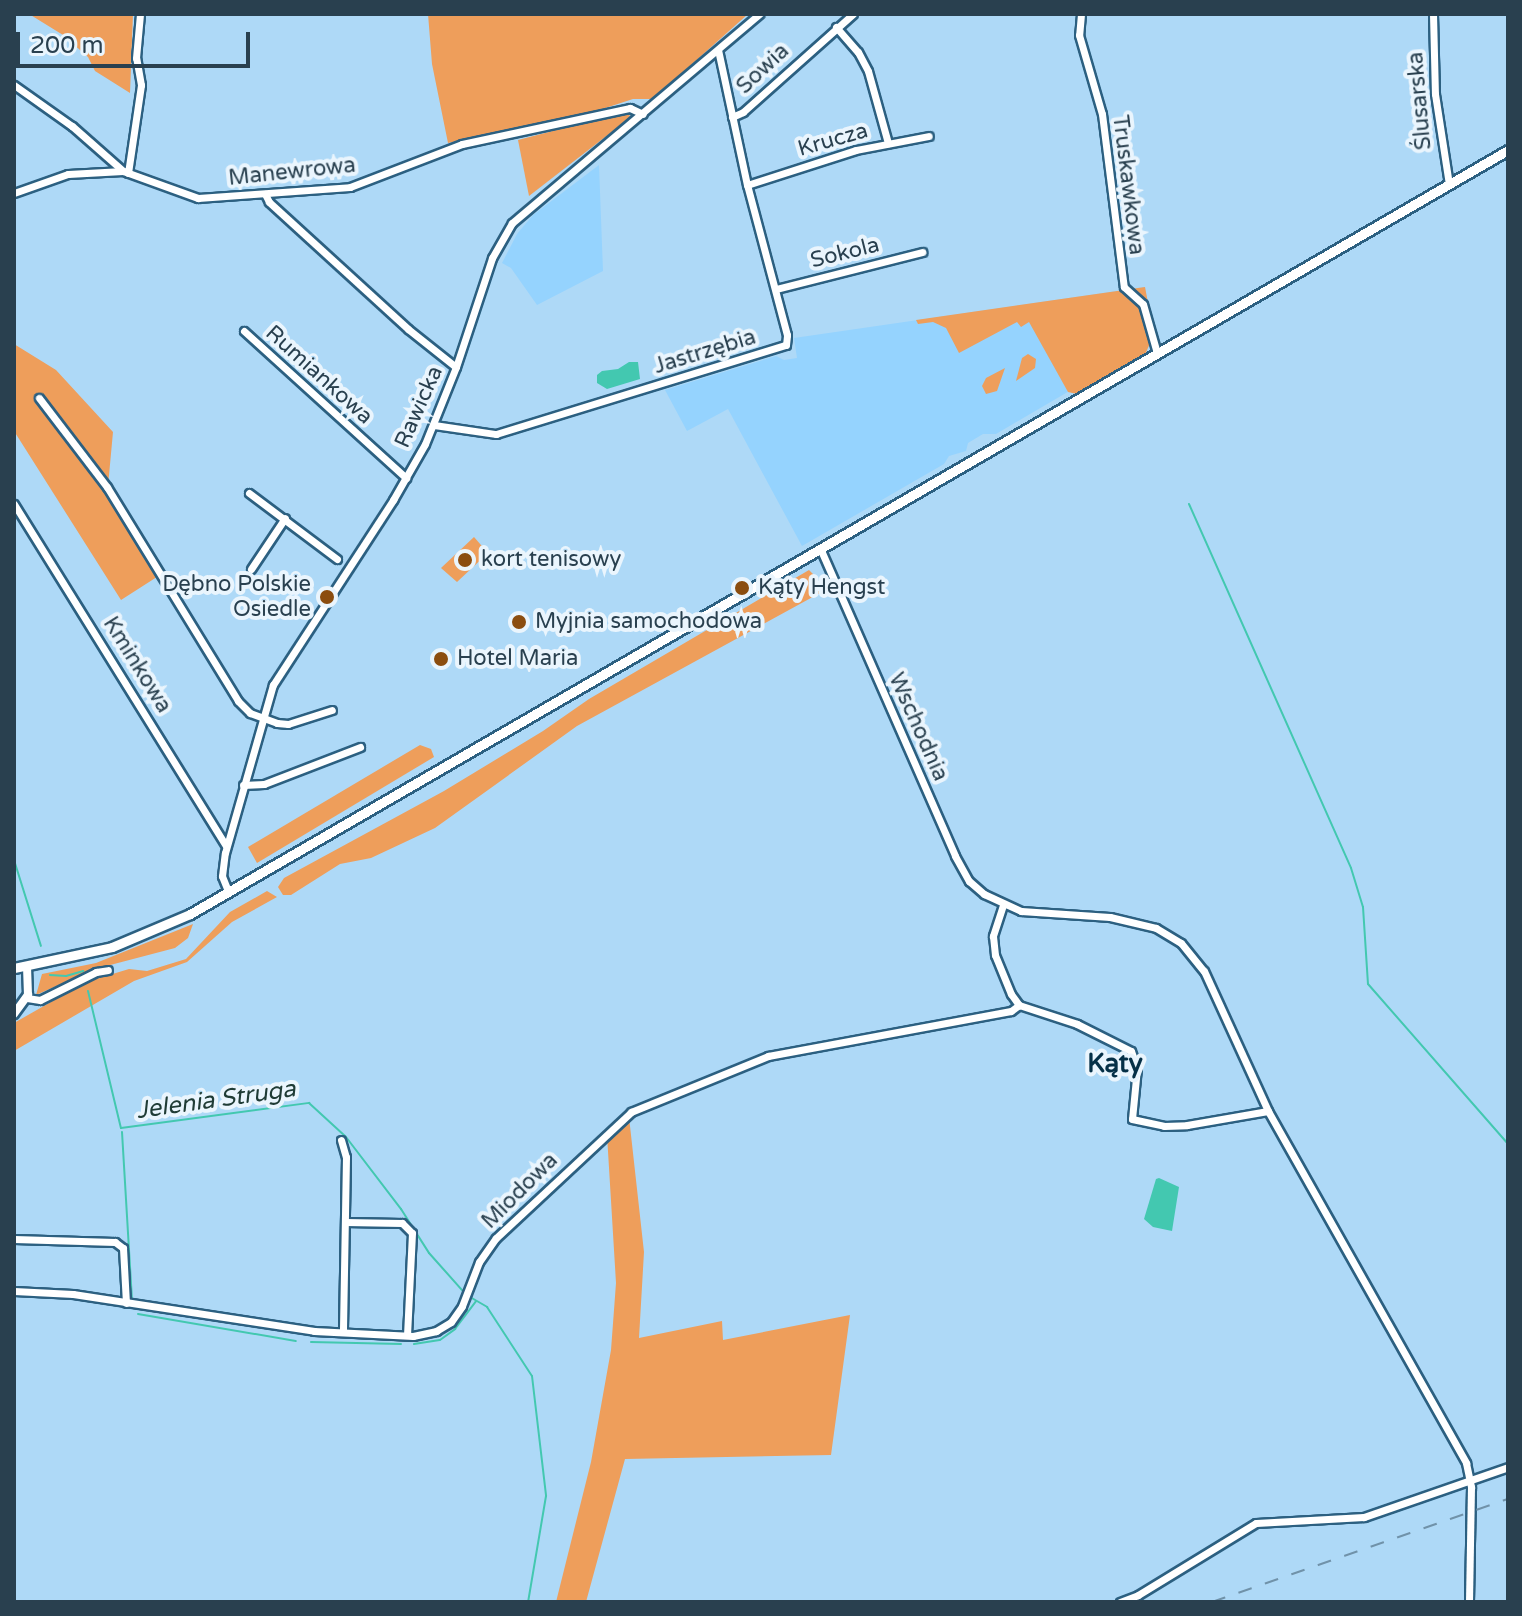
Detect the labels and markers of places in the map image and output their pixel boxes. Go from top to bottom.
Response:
place label: kort tenisowy [481,547,621,573]
marker: kort tenisowy [456,551,474,569]
place label: Dębno Polskie Osiedle [162,571,311,622]
place label: Kąty Hengst [758,575,885,601]
marker: Kąty Hengst [733,579,751,597]
marker: Dębno Polskie Osiedle [318,588,336,606]
place label: Myjnia samochodowa [535,609,762,635]
marker: Myjnia samochodowa [510,613,528,631]
place label: Hotel Maria [457,646,578,672]
marker: Hotel Maria [432,650,450,668]

